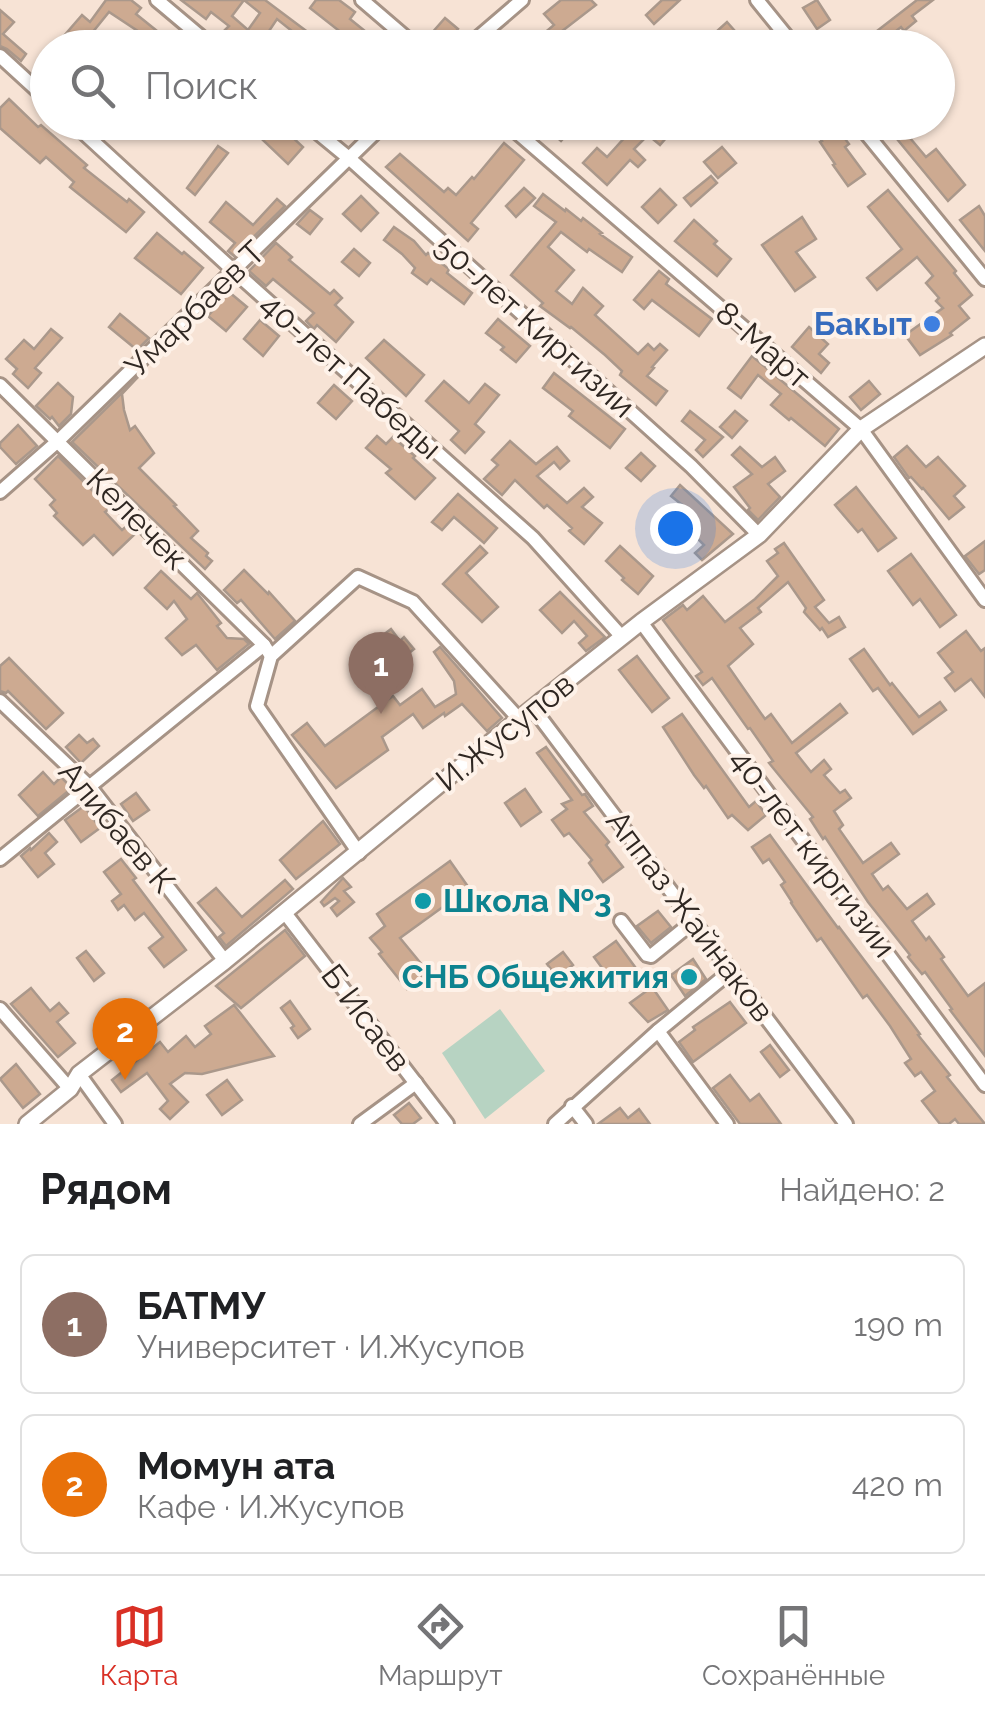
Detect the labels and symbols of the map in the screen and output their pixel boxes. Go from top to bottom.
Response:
street label: 50-лет Киргизии [428,227,642,425]
street label: Умарбаев Т [117,233,272,384]
street label: 40-лет Пабеды [254,285,449,466]
street label: 8-Март [709,294,818,396]
place label: Бакыт [814,305,912,342]
marker: Бакыт [921,313,943,335]
street label: Келечек [79,461,195,577]
your location [650,503,701,554]
pin: 1 [348,632,414,714]
street label: И.Жусупов [428,665,581,798]
street label: 40-лет киргизии [723,741,904,964]
street label: Алибаев К [52,753,183,900]
street label: Аппаз Жайнаков [599,803,782,1028]
place label: Школа №3 [443,882,612,919]
marker: Школа №3 [412,890,434,912]
street label: Б Исаев [314,957,419,1078]
place label: СНБ Общежития [402,958,669,995]
marker: СНБ Общежития [678,966,700,988]
pin: 2 [92,998,158,1080]

